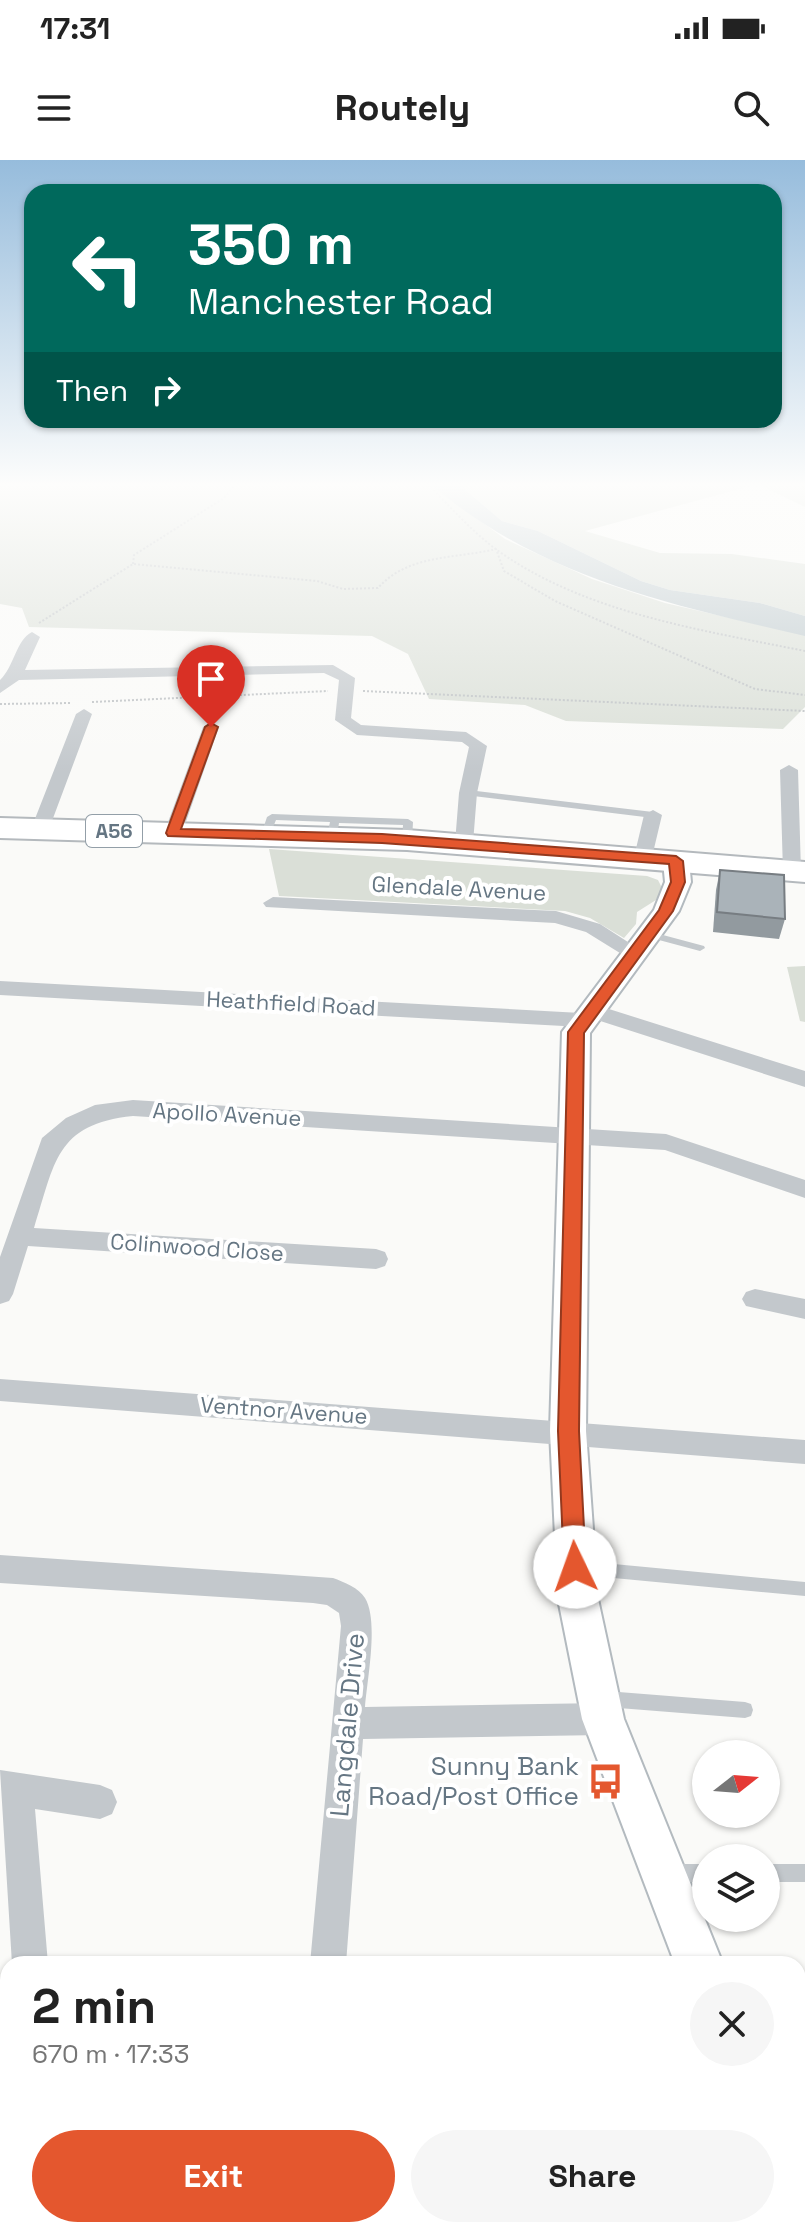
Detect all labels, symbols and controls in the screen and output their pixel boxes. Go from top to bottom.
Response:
text: 17:31 [40,9,110,48]
text: Routely [335,85,470,131]
icon: menu [32,86,76,130]
icon: search [729,86,773,130]
text: 350 m [188,209,354,280]
icon: left [56,216,160,320]
text: Manchester Road [188,279,494,325]
icon: right [144,368,188,412]
text: Then [56,371,128,410]
pin [177,645,245,727]
icon: arrive [189,657,233,701]
road number: A56 [86,815,142,847]
street label: Glendale Avenue [371,869,547,907]
street label: Heathfield Road [206,985,376,1021]
street label: Apollo Avenue [152,1096,302,1132]
street label: Colinwood Close [109,1227,285,1267]
street label: Ventnor Avenue [199,1390,369,1430]
position arrow [533,1525,617,1609]
street label: Langdale Drive [322,1632,372,1818]
north arrow [692,1740,780,1828]
map controls [692,1740,780,1932]
place label: Sunny Bank Road/Post Office [368,1749,579,1813]
bus stop icon: Sunny Bank Road/Post Office [586,1762,624,1800]
button: layers [692,1844,780,1932]
text: 2 min [32,1976,156,2037]
button: close [690,1982,774,2066]
text: 670 m · 17:33 [32,2037,189,2071]
button: Exit [32,2130,395,2222]
button: Share [411,2130,774,2222]

